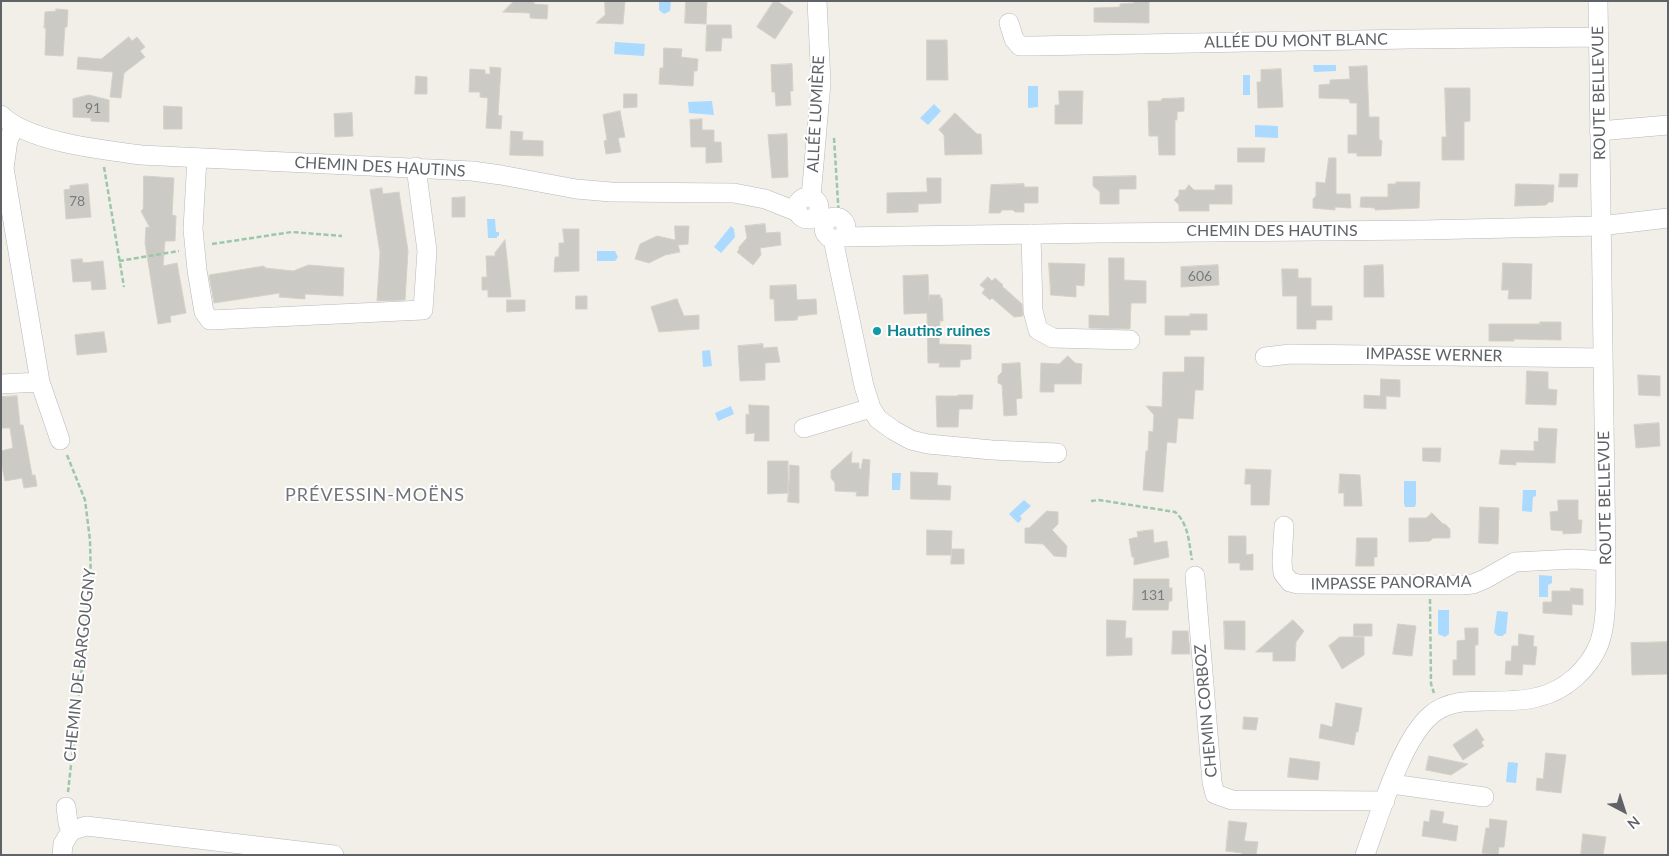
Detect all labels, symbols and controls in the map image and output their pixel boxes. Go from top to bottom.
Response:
street label: ROUTE BELLEVUE [1588,26,1610,160]
street label: ALLÉE DU MONT BLANC [1204,30,1388,52]
street label: ALLÉE LUMIÈRE [803,55,829,173]
house number: 91 [85,100,101,116]
street label: CHEMIN DES HAUTINS [294,153,466,181]
house number: 78 [69,193,85,209]
street label: CHEMIN DES HAUTINS [1186,221,1358,241]
house number: 606 [1188,268,1212,284]
place label: Hautins ruines [887,321,990,341]
marker: Hautins ruines [871,325,883,337]
street label: IMPASSE WERNER [1365,344,1503,366]
street label: ROUTE BELLEVUE [1594,431,1616,565]
district label: PRÉVESSIN-MOËNS [283,484,467,506]
street label: CHEMIN DE BARGOUGNY [60,567,100,763]
street label: IMPASSE PANORAMA [1310,572,1472,594]
house number: 131 [1141,587,1165,603]
street label: CHEMIN CORBOZ [1191,644,1221,778]
north arrow [1599,786,1649,836]
text: N [1624,813,1644,833]

